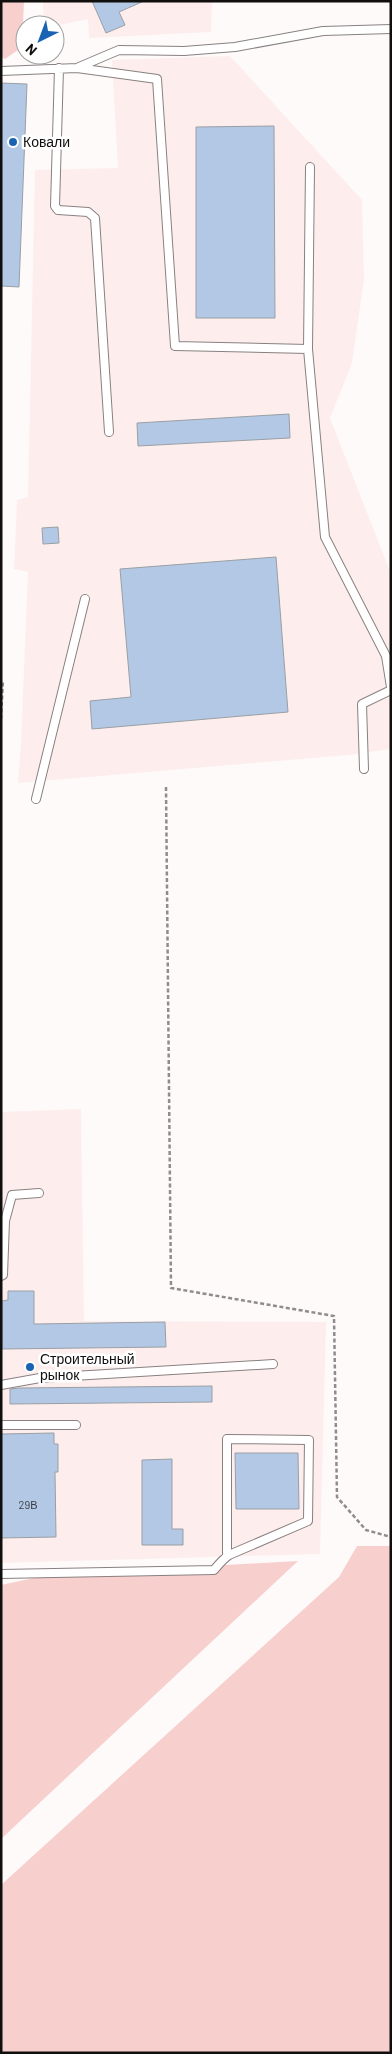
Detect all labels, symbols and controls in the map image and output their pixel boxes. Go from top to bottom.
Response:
north arrow [15,15,65,65]
text: N [22,41,40,59]
place label: Ковали [23,133,70,150]
marker: Ковали [7,136,19,148]
place label: Строительный рынок [40,1350,135,1383]
marker: Строительный рынок [24,1361,36,1373]
house number: 29В [19,1498,37,1511]

